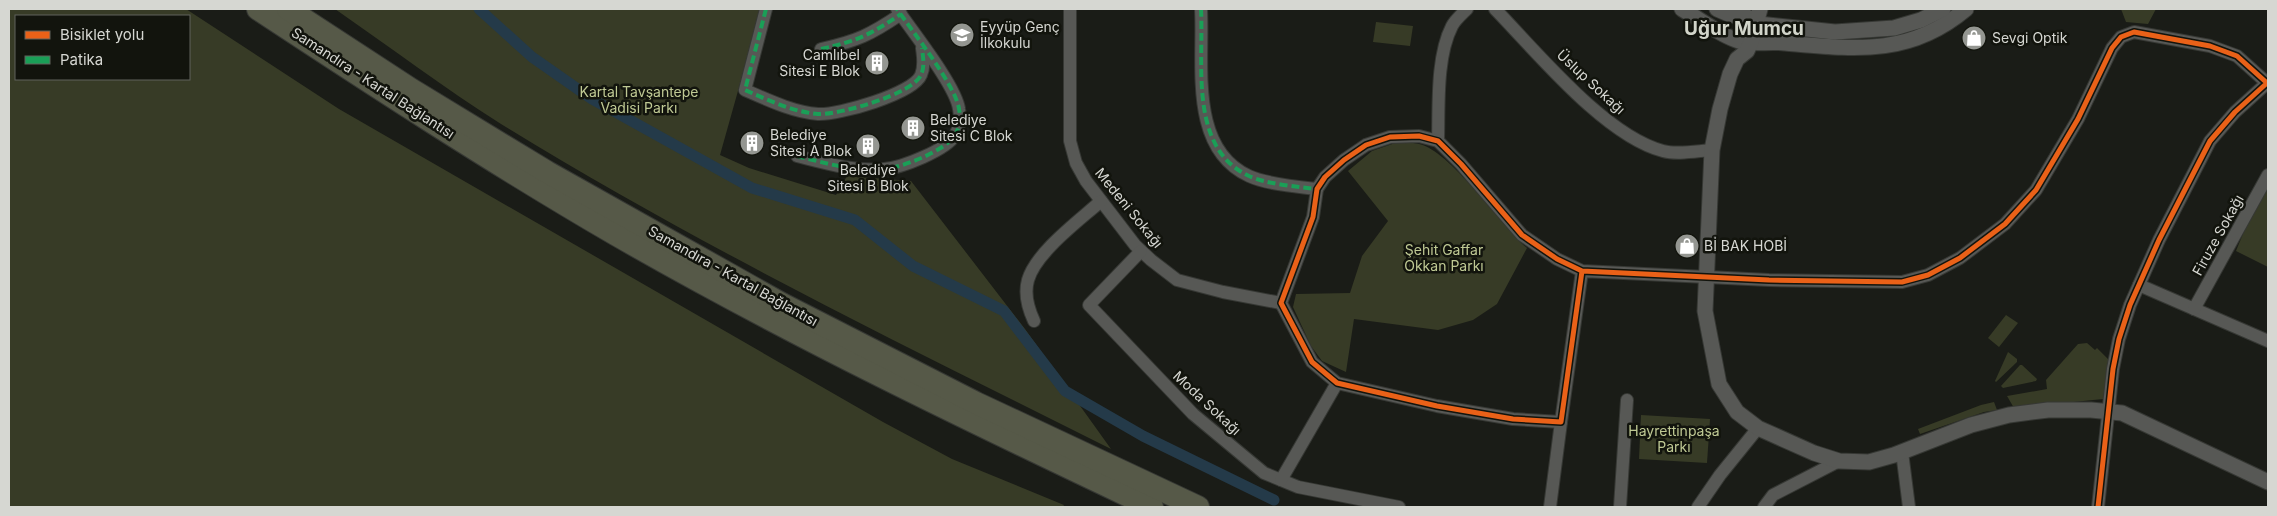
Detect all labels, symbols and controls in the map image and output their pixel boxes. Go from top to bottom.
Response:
legend [15,15,190,80]
district label: Uğur Mumcu [1684,17,1804,40]
place label: Eyyüp Genç İlkokulu [980,18,1060,51]
school or university icon: Eyyüp Genç İlkokulu [949,22,975,48]
street label: Samandıra - Kartal Bağlantısı [288,23,458,142]
text: Bisiklet yolu [60,25,144,44]
shop icon: Sevgi Optik [1961,25,1987,51]
place label: Sevgi Optik [1992,29,2068,46]
place label: Camlıbel Sitesi E Blok [779,46,860,79]
street label: Üslup Sokağı [1554,46,1629,117]
text: Patika [60,50,103,69]
building icon: Camlıbel Sitesi E Blok [864,50,890,76]
park label: Kartal Tavşantepe Vadisi Parkı [580,83,699,116]
place label: Belediye Sitesi C Blok [930,111,1013,144]
building icon: Belediye Sitesi C Blok [900,115,926,141]
place label: Belediye Sitesi A Blok [770,126,852,159]
building icon: Belediye Sitesi A Blok [739,130,765,156]
building icon: Belediye Sitesi B Blok [855,133,881,159]
place label: Belediye Sitesi B Blok [827,161,909,194]
street label: Medeni Sokağı [1092,164,1167,251]
street label: Firuze Sokağı [2188,191,2247,278]
street label: Samandıra - Kartal Bağlantısı [646,222,821,329]
shop icon: Bİ BAK HOBİ [1674,233,1700,259]
place label: Bİ BAK HOBİ [1704,237,1787,254]
park label: Şehit Gaffar Okkan Parkı [1404,241,1484,274]
street label: Moda Sokağı [1170,367,1245,438]
park label: Hayrettinpaşa Parkı [1628,422,1720,455]

